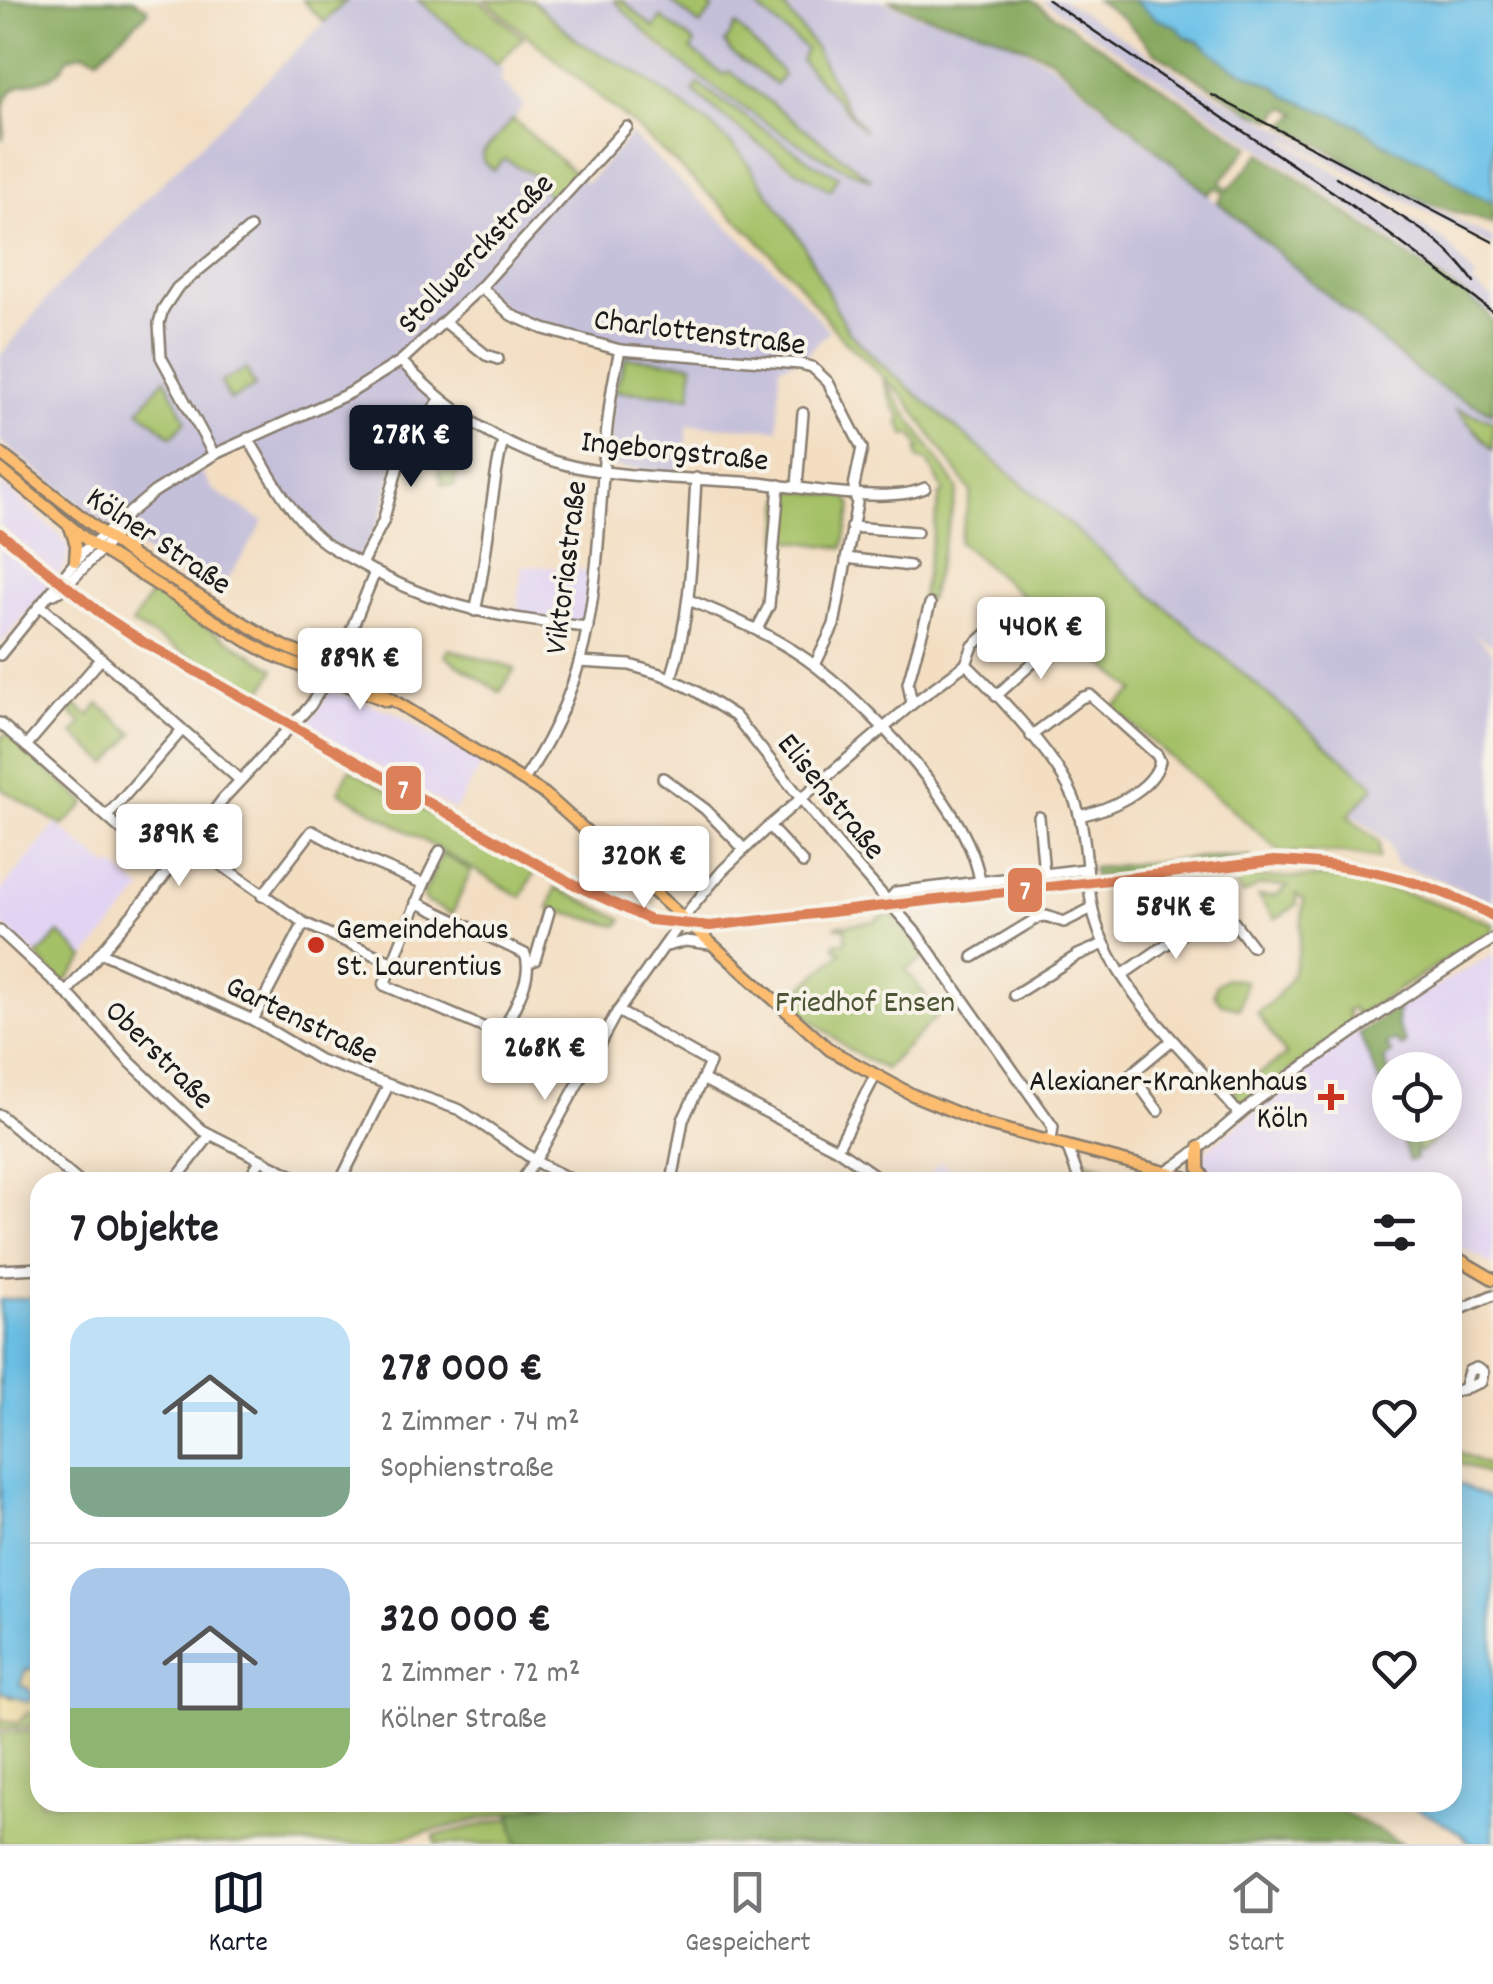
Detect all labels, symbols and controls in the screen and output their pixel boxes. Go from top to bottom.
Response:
street label: Stollwerckstraße [388,164,567,347]
street label: Charlottenstraße [591,299,808,371]
pin: 278K € [330,405,492,490]
text: 278K € [371,414,451,460]
street label: Ingeborgstraße [578,421,770,487]
street label: Kölner Straße [75,477,239,609]
street label: Viktoriastraße [535,478,602,657]
pin: 440K € [960,597,1122,682]
text: 440K € [999,606,1083,652]
pin: 889K € [279,628,441,713]
text: 889K € [320,637,400,683]
street label: Elisenstraße [763,725,895,872]
line badge: 7 [384,764,423,812]
text: 7 [398,773,409,813]
pin: 389K € [98,804,260,889]
text: 389K € [138,813,220,859]
pin: 320K € [563,826,725,911]
text: 320K € [601,835,687,881]
line badge: 7 [1006,866,1044,914]
text: 7 [1020,874,1031,914]
pin: 584K € [1095,877,1257,962]
text: 584K € [1136,886,1216,932]
place label: Gemeindehaus St. Laurentius [336,909,509,992]
marker: Gemeindehaus St. Laurentius [305,934,327,956]
street label: Gartenstraße [217,966,385,1079]
park label: Friedhof Ensen [775,982,955,1028]
street label: Oberstraße [92,991,223,1122]
pin: 268K € [464,1018,626,1103]
text: 268K € [504,1027,586,1073]
map controls [1372,1052,1462,1142]
button: locate [1372,1052,1462,1142]
place label: Alexianer-Krankenhaus Köln [1029,1061,1308,1144]
marker: Alexianer-Krankenhaus Köln [1318,1084,1344,1110]
text: 7 Objekte [70,1202,219,1262]
icon: filters [1367,1205,1422,1260]
text: 278 000 € [380,1341,543,1401]
icon: home [150,1357,270,1477]
icon: heart [1367,1390,1422,1445]
text: 2 Zimmer · 74 m² [380,1401,580,1447]
text: Sophienstraße [380,1447,554,1493]
text: 320 000 € [380,1592,551,1652]
icon: home [150,1608,270,1728]
icon: heart [1367,1641,1422,1696]
text: 2 Zimmer · 72 m² [380,1652,580,1698]
text: Kölner Straße [380,1698,547,1744]
tab: Karte [209,1865,268,1965]
tab: Gespeichert [685,1865,811,1965]
tab: Start [1228,1865,1284,1965]

